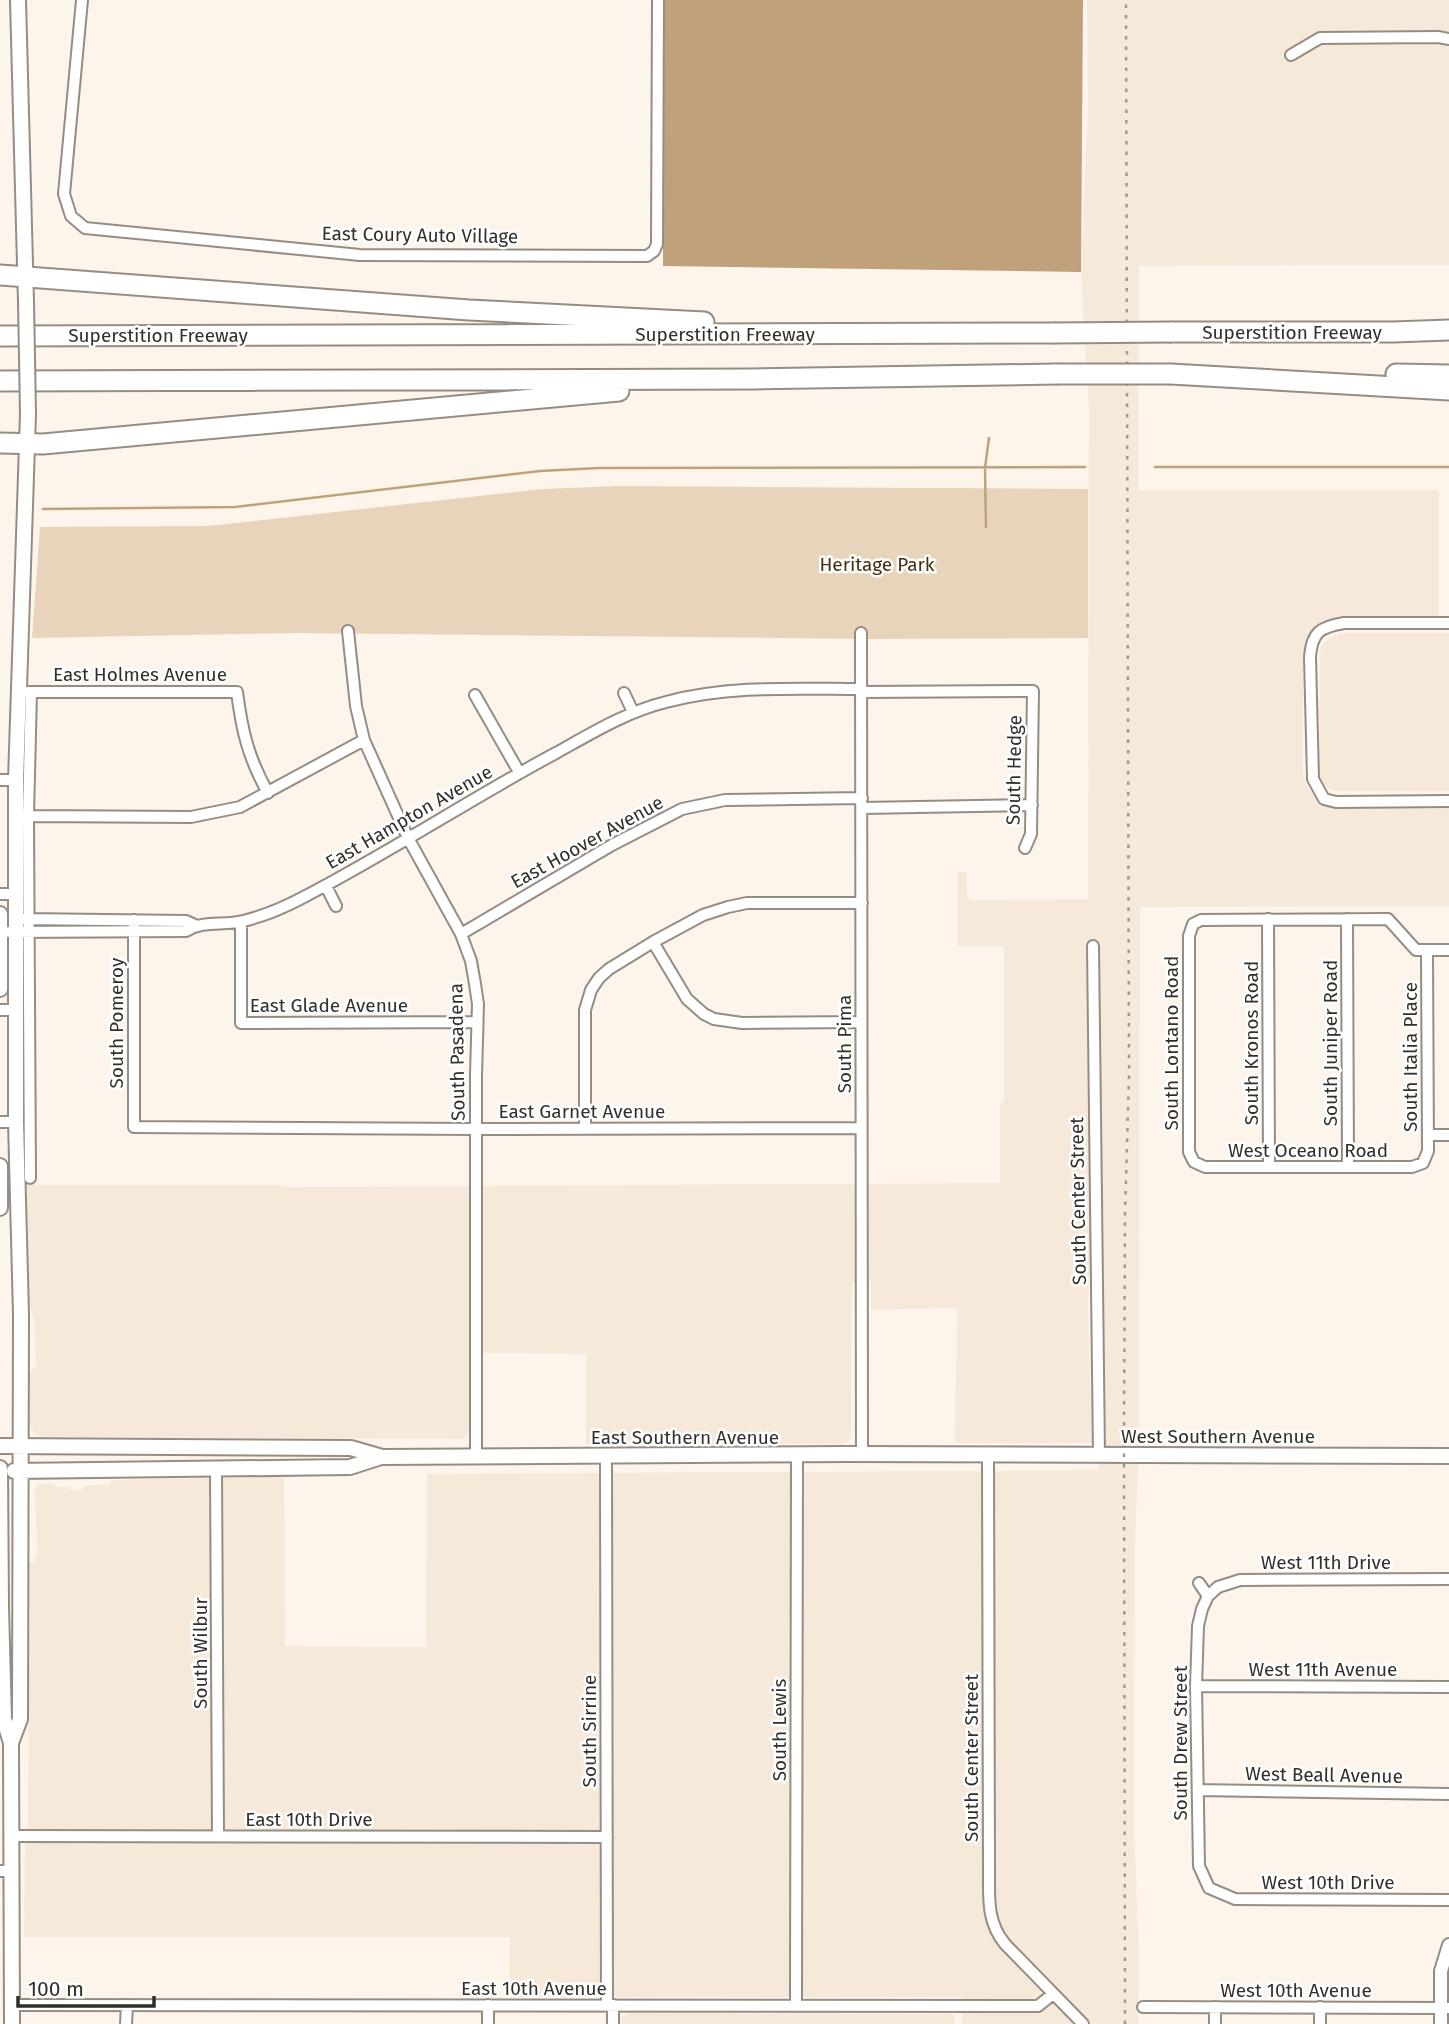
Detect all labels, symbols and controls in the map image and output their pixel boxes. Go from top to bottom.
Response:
street label: East Coury Auto Village [321,222,519,248]
street label: Superstition Freeway [1202,321,1382,344]
street label: Superstition Freeway [635,323,815,346]
street label: Superstition Freeway [68,324,248,347]
park label: Heritage Park [819,553,935,576]
street label: East Holmes Avenue [53,663,227,686]
street label: South Hedge [1002,715,1026,825]
street label: East Hampton Avenue [322,760,496,874]
street label: East Hoover Avenue [507,791,667,893]
street label: South Lontano Road [1160,956,1183,1130]
street label: South Pomeroy [105,957,128,1088]
street label: South Juniper Road [1319,960,1342,1126]
street label: South Kronos Road [1240,961,1263,1125]
street label: South Italia Place [1399,982,1422,1132]
street label: South Pasadena [444,983,470,1121]
street label: East Glade Avenue [250,994,408,1017]
street label: South Pima [833,995,856,1093]
street label: East Garnet Avenue [499,1100,665,1123]
street label: South Center Street [1065,1117,1091,1285]
street label: West Oceano Road [1228,1139,1388,1162]
street label: West Southern Avenue [1121,1425,1315,1448]
street label: East Southern Avenue [591,1426,779,1449]
street label: West 11th Drive [1261,1551,1391,1574]
street label: South Wilbur [189,1596,212,1709]
street label: West 11th Avenue [1249,1658,1397,1681]
street label: South Drew Street [1169,1665,1192,1821]
street label: South Center Street [960,1674,983,1842]
street label: South Sirrine [578,1675,601,1787]
street label: South Lewis [768,1679,791,1781]
street label: West Beall Avenue [1245,1762,1403,1788]
street label: East 10th Drive [245,1808,373,1831]
street label: West 10th Drive [1261,1871,1395,1894]
scale bar [18,1965,154,2009]
text: 100 m [28,1976,84,2002]
street label: East 10th Avenue [461,1977,607,2000]
street label: West 10th Avenue [1220,1979,1372,2002]

